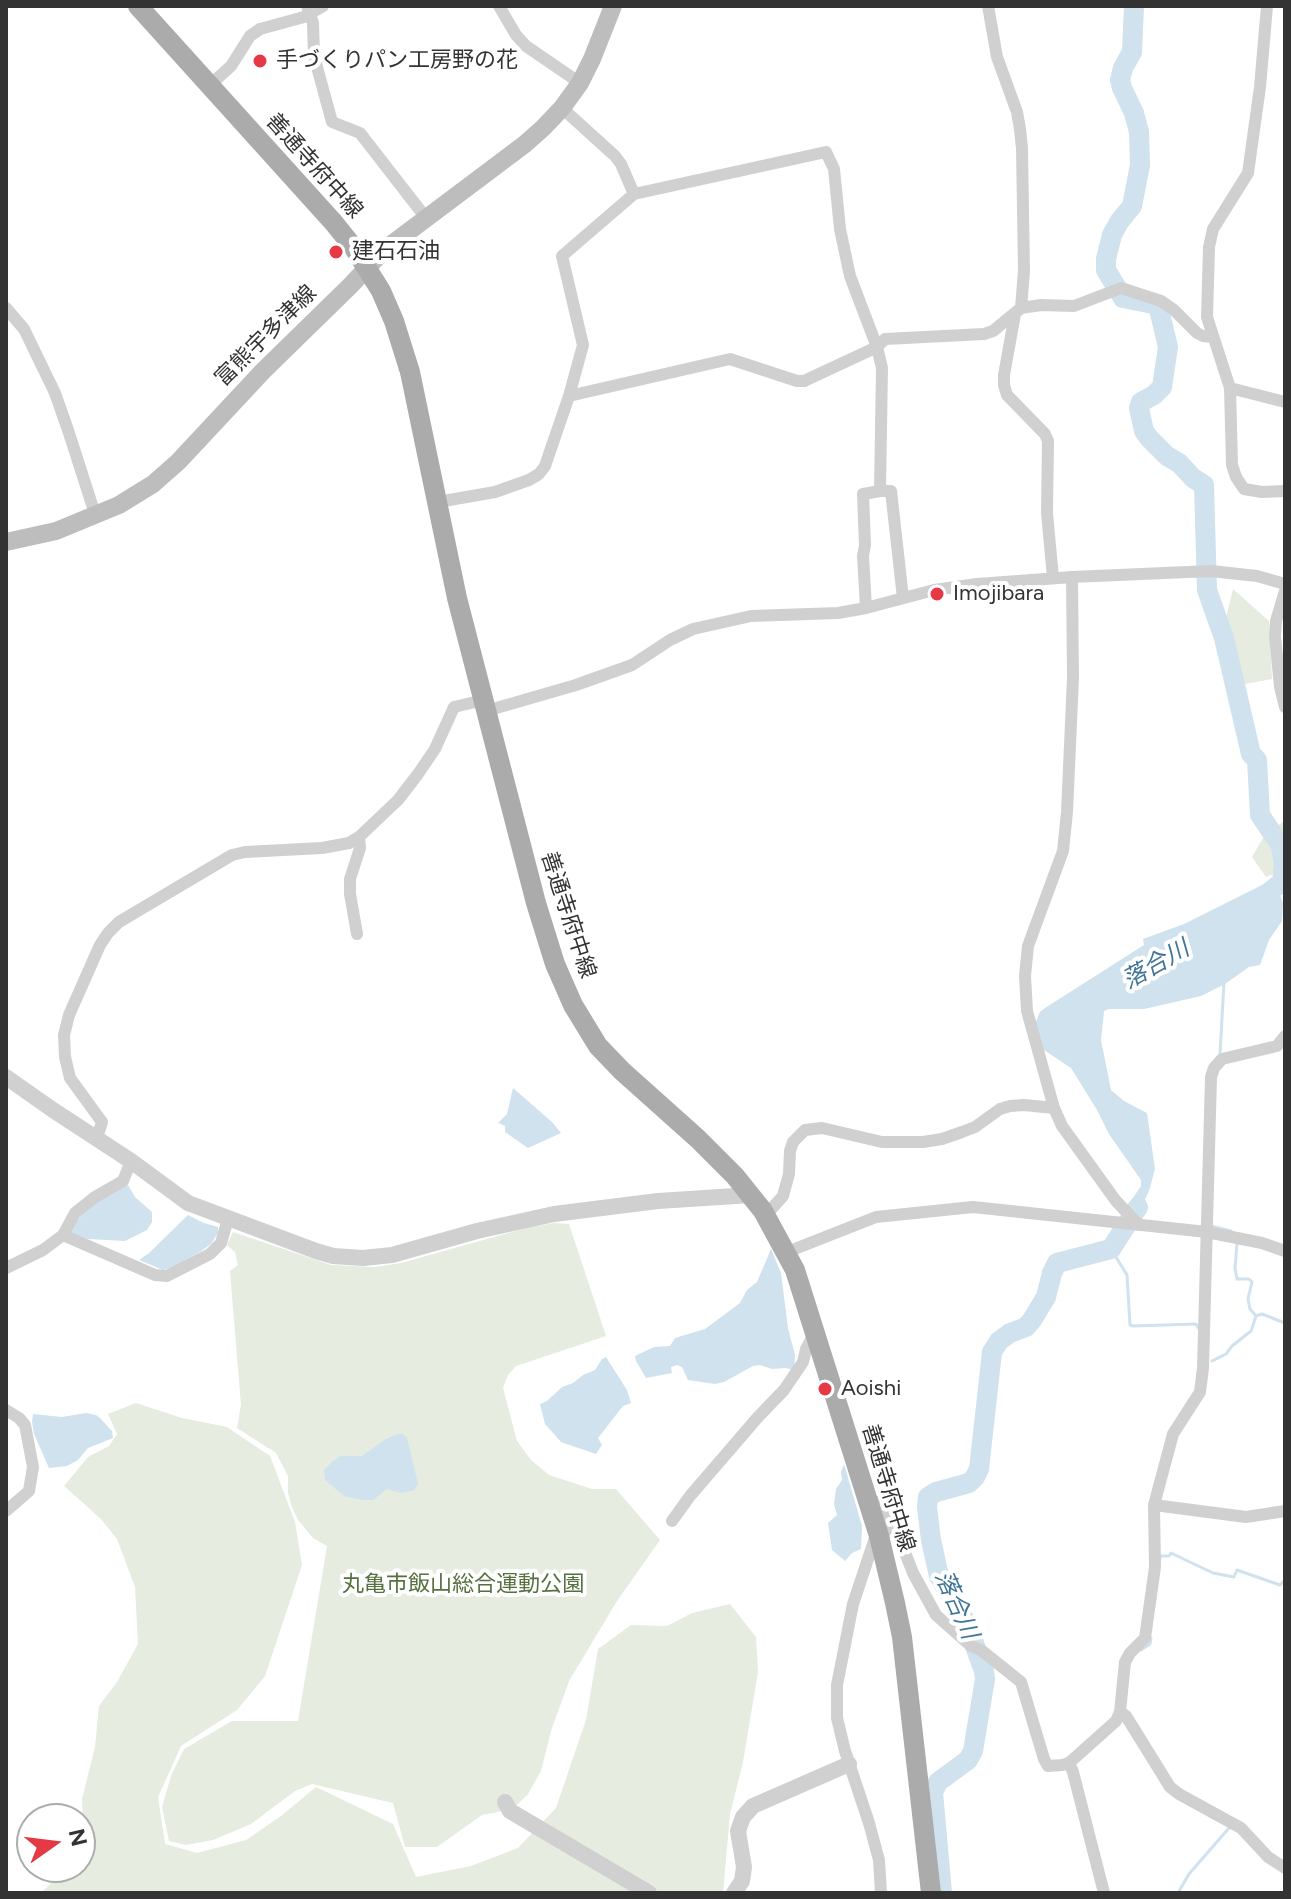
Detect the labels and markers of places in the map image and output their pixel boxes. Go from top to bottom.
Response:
place label: 手づくりパン工房野の花 [276,48,518,74]
marker: 手づくりパン工房野の花 [251,52,269,70]
place label: 建石石油 [352,239,440,265]
marker: 建石石油 [327,243,345,261]
place label: Imojibara [953,581,1044,607]
marker: Imojibara [928,585,946,603]
place label: Aoishi [841,1376,901,1402]
marker: Aoishi [816,1380,834,1398]

